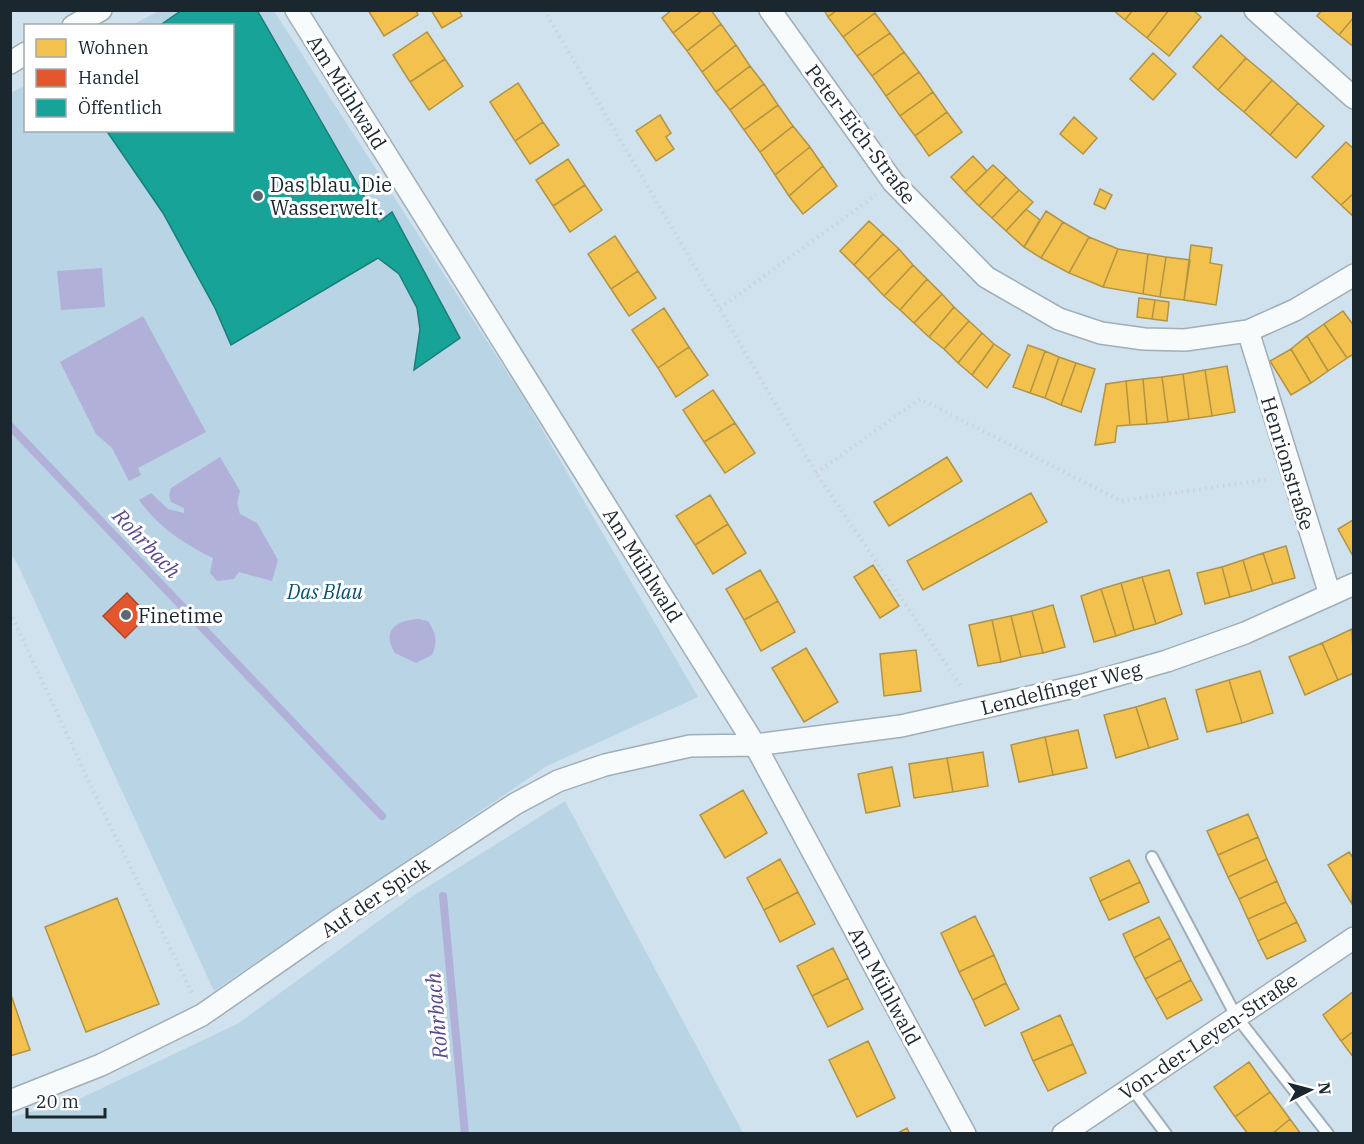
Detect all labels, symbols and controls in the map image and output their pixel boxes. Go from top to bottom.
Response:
legend [24,24,234,132]
street label: Am Mühlwald [301,30,393,154]
text: Wohnen [78,36,149,59]
street label: Peter-Eich-Straße [799,59,923,209]
text: Handel [78,66,140,89]
text: Öffentlich [78,96,162,119]
place label: Das blau. Die Wasserwelt. [270,171,392,221]
marker: Das blau. Die Wasserwelt. [251,189,265,203]
street label: Henrionstraße [1255,393,1321,533]
water label: Rohrbach [106,501,187,584]
street label: Am Mühlwald [597,503,689,627]
park label: Das Blau [286,578,364,605]
place label: Finetime [138,602,223,629]
marker: Finetime [119,608,133,622]
street label: Lendelfinger Weg [978,655,1144,721]
street label: Auf der Spick [315,850,435,943]
street label: Am Mühlwald [843,922,927,1050]
street label: Von-der-Leyen-Straße [1113,966,1303,1106]
water label: Rohrbach [418,971,454,1061]
north arrow [1280,1060,1340,1120]
scale bar [27,1081,105,1119]
text: N [1314,1081,1336,1096]
text: 20 m [36,1090,79,1113]

